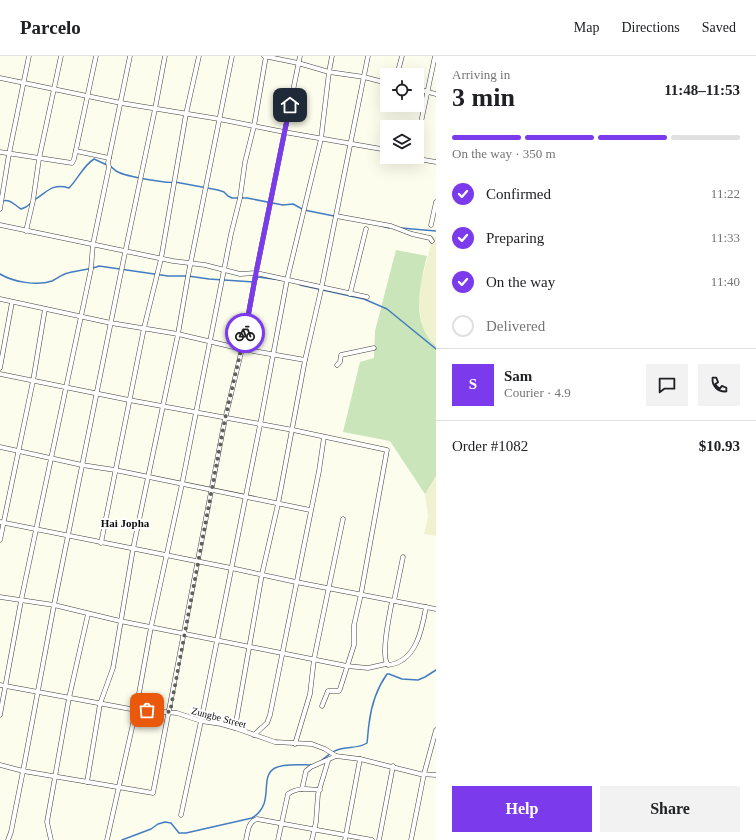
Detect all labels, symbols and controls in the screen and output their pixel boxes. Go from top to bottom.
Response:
text: Parcelo [20,17,81,38]
text: Map [574,20,599,35]
text: Directions [621,20,680,35]
text: Saved [702,20,736,35]
text: Arriving in [452,67,510,82]
map controls [380,68,424,164]
button: locate [380,68,424,112]
text: 11:48–11:53 [664,82,740,98]
text: 3 min [452,83,515,112]
pin [273,88,307,122]
icon: home [279,94,301,116]
button: layers [380,120,424,164]
text: On the way · 350 m [452,146,556,161]
icon: check [452,183,474,205]
text: Confirmed [486,186,551,202]
text: 11:22 [711,186,740,201]
icon: check [452,227,474,249]
text: Preparing [486,230,544,246]
text: 11:33 [711,230,740,245]
icon: check [452,271,474,293]
text: On the way [486,274,555,290]
text: 11:40 [711,274,740,289]
courier [225,313,265,353]
text: Delivered [486,318,545,334]
icon: bike [234,322,256,344]
button: chat [646,364,688,406]
button: phone [698,364,740,406]
text: Sam [504,368,532,384]
text: S [469,376,477,392]
text: Courier · 4.9 [504,385,571,400]
text: Order #1082 [452,438,528,454]
text: $10.93 [699,438,740,454]
district label: Hai Jopha [101,517,150,529]
pin [130,693,164,727]
icon: bag [136,699,158,721]
street label: Zungbe Street [190,705,248,730]
button: Help [452,786,592,832]
button: Share [600,786,740,832]

